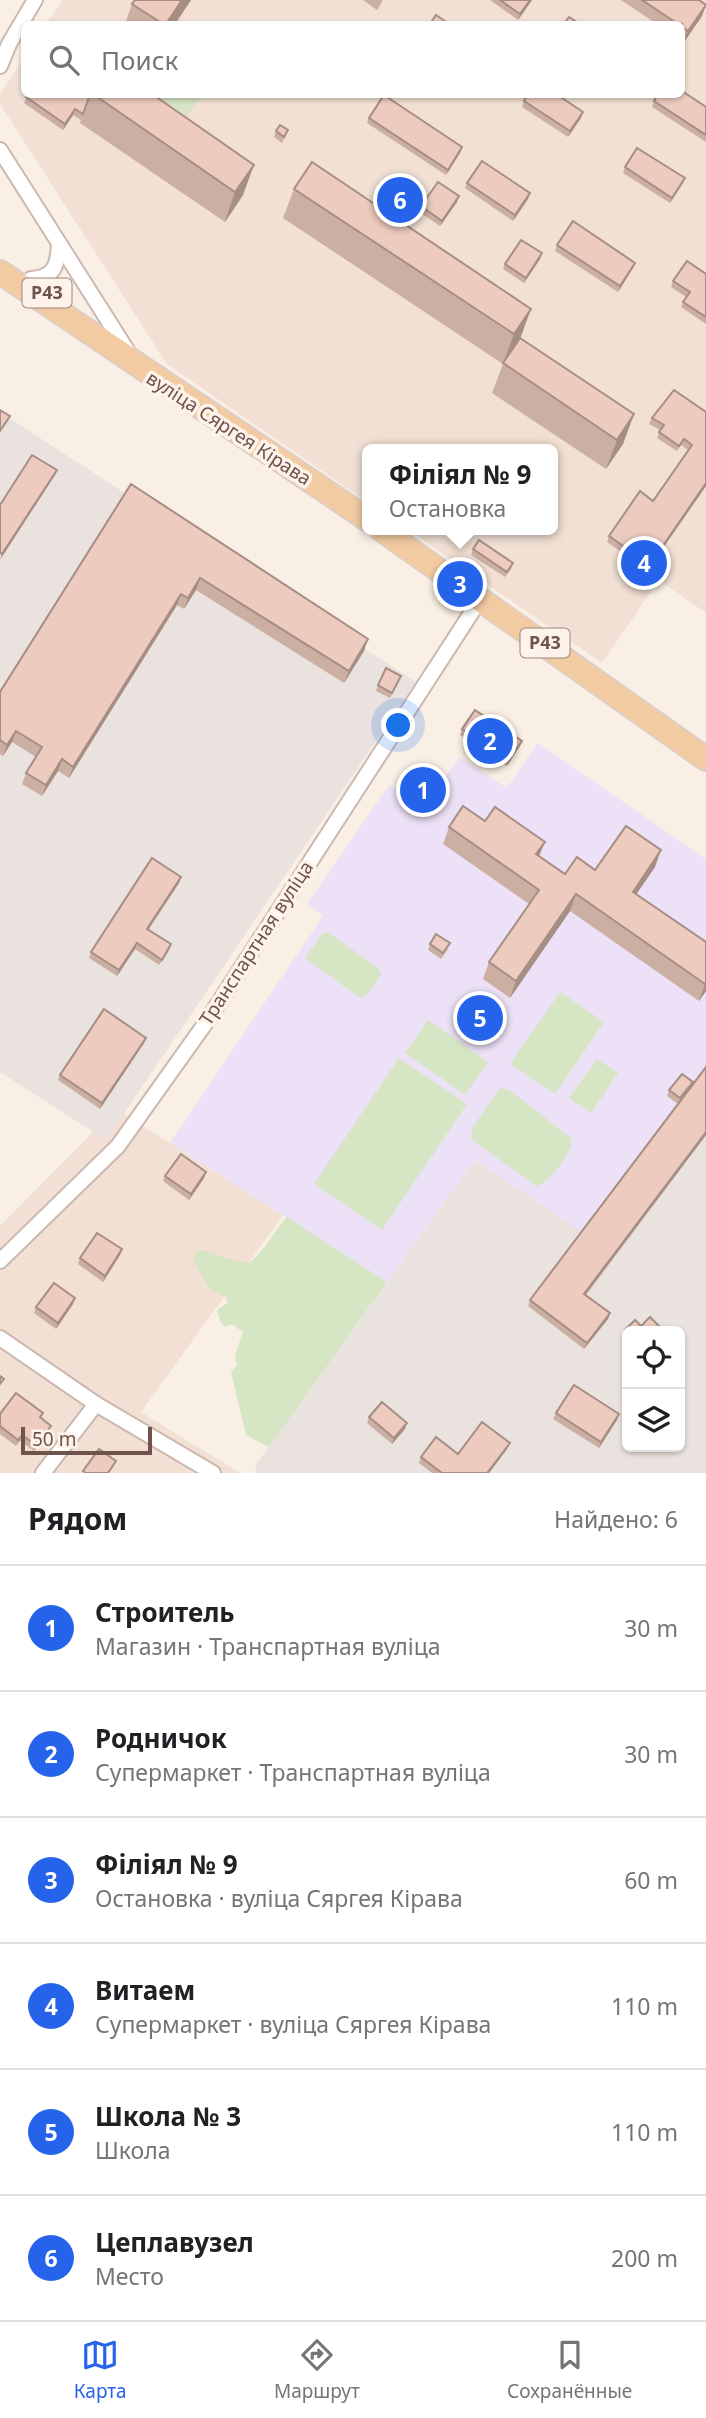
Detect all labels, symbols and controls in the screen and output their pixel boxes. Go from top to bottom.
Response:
search box [21,21,685,98]
icon: search [45,41,83,79]
text: Поиск [101,42,178,78]
pin: 6 [377,174,423,226]
road number: Р43 [22,278,72,307]
street label: вуліца Сяргея Кірава [142,365,316,491]
popup [362,444,558,535]
text: Філіял № 9 [389,456,531,492]
text: Остановка [389,492,506,524]
pin: 4 [621,537,667,589]
pin: 3 [437,558,483,610]
road number: Р43 [520,628,570,658]
your location [381,708,415,742]
pin: 2 [467,715,513,767]
pin: 1 [400,764,446,816]
street label: Транспартная вуліца [193,856,319,1030]
pin: 5 [457,992,503,1044]
map controls [622,1326,685,1452]
button: locate [622,1326,685,1389]
button: layers [622,1389,685,1452]
scale bar [21,1424,152,1456]
text: 50 m [32,1426,76,1452]
text: Рядом [28,1498,127,1539]
text: Найдено: 6 [554,1503,678,1535]
text: Строитель [95,1594,235,1630]
text: 1 [44,1612,58,1644]
text: 30 m [624,1612,678,1644]
text: Магазин · Транспартная вуліца [95,1630,441,1662]
text: Родничок [95,1720,227,1756]
text: 2 [44,1738,58,1770]
text: 30 m [624,1738,678,1770]
text: Супермаркет · Транспартная вуліца [95,1756,491,1788]
text: Філіял № 9 [95,1846,238,1882]
text: 3 [44,1864,58,1896]
text: 60 m [624,1864,678,1896]
text: Остановка · вуліца Сяргея Кірава [95,1882,463,1914]
text: Витаем [95,1972,195,2008]
text: 4 [44,1990,58,2022]
text: 110 m [611,1990,678,2022]
text: Супермаркет · вуліца Сяргея Кірава [95,2008,491,2040]
text: Школа № 3 [95,2098,241,2134]
text: 5 [44,2116,58,2148]
text: 110 m [611,2116,678,2148]
text: Школа [95,2134,171,2166]
text: Цеплавузел [95,2224,254,2260]
text: 6 [44,2242,58,2274]
text: 200 m [611,2242,678,2274]
text: Место [95,2260,164,2292]
tab: Карта [74,2336,127,2404]
tab: Маршрут [274,2336,360,2404]
tab: Сохранённые [507,2336,632,2404]

